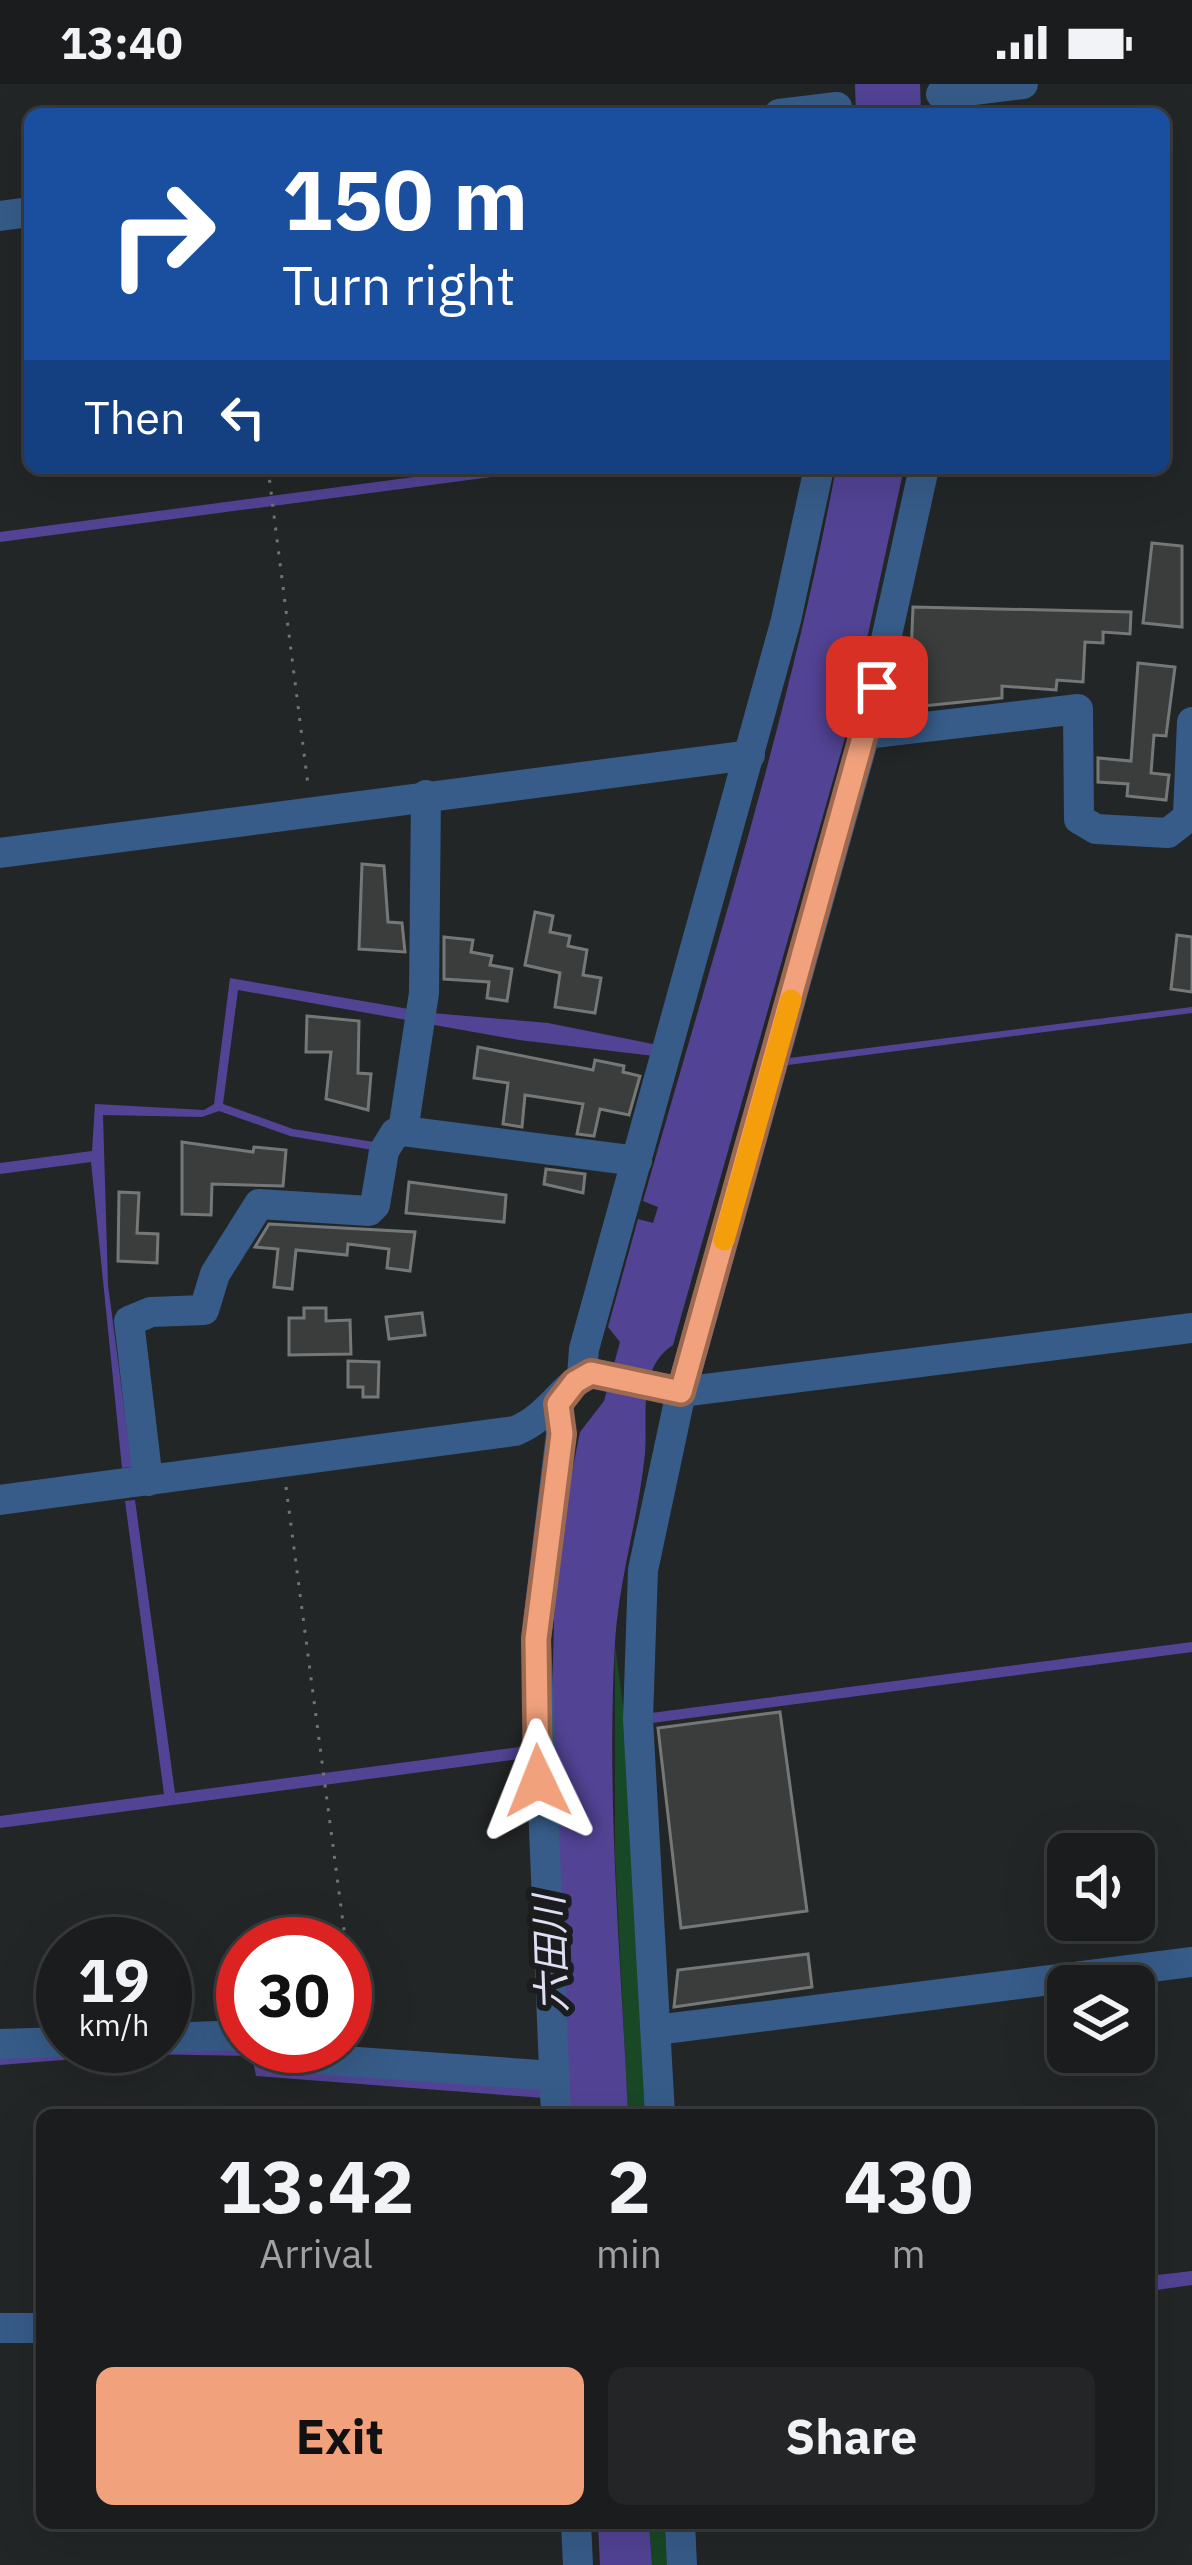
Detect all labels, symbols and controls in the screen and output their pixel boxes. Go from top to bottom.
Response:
text: 13:40 [60,13,183,71]
text: 150 m [282,144,528,253]
icon: right [84,156,240,312]
text: Turn right [282,250,516,320]
icon: left [210,384,276,450]
text: Then [84,388,186,446]
pin [826,636,928,738]
icon: arrive [844,654,910,720]
position arrow [475,1718,601,1844]
map controls [1047,1833,1155,2073]
button: sound [1047,1833,1155,1941]
water label: 六田川 [522,1891,578,2013]
speed limit sign: 30 [216,1917,372,2073]
text: 19 [78,1940,150,2019]
button: layers [1047,1965,1155,2073]
text: km/h [79,2005,149,2044]
text: 13:42 [218,2139,414,2233]
text: 2 [607,2139,651,2233]
text: 430 [844,2139,973,2233]
text: Arrival [259,2228,373,2279]
text: min [596,2228,662,2279]
text: m [891,2228,926,2279]
button: Exit [96,2367,584,2505]
button: Share [608,2367,1095,2505]

